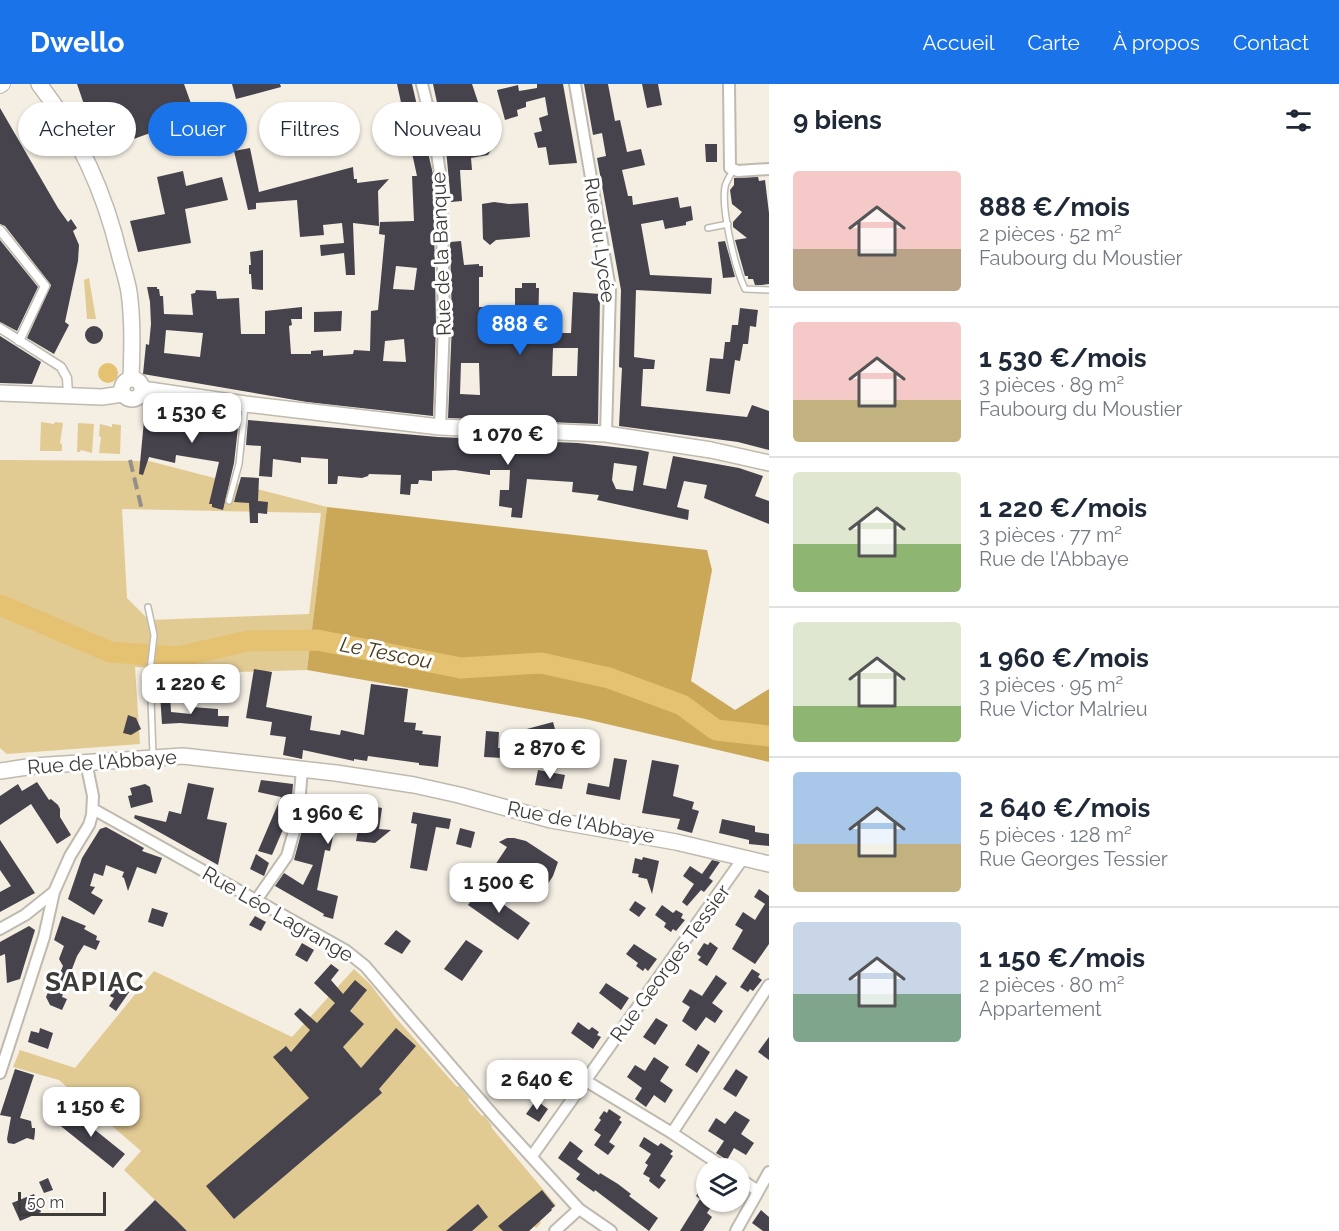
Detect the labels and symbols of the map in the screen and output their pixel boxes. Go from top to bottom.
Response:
street label: Rue de la Banque [426,171,456,336]
street label: Rue du Lycée [579,176,621,304]
pin: 888 € [478,305,562,356]
pin: 1 530 € [137,393,247,444]
pin: 1 070 € [453,415,563,466]
water label: Le Tescou [338,631,434,674]
pin: 1 220 € [136,664,246,715]
pin: 2 870 € [495,729,605,780]
street label: Rue de l'Abbaye [27,745,178,779]
pin: 1 960 € [273,794,383,845]
street label: Rue de l'Abbaye [505,796,657,848]
street label: Rue Léo Lagrange [198,861,358,967]
pin: 1 500 € [444,863,554,914]
street label: Rue Georges Tessier [605,880,735,1046]
district label: SAPIAC [45,967,145,997]
pin: 2 640 € [482,1060,592,1111]
pin: 1 150 € [36,1087,146,1138]
scale bar [18,1189,106,1216]

